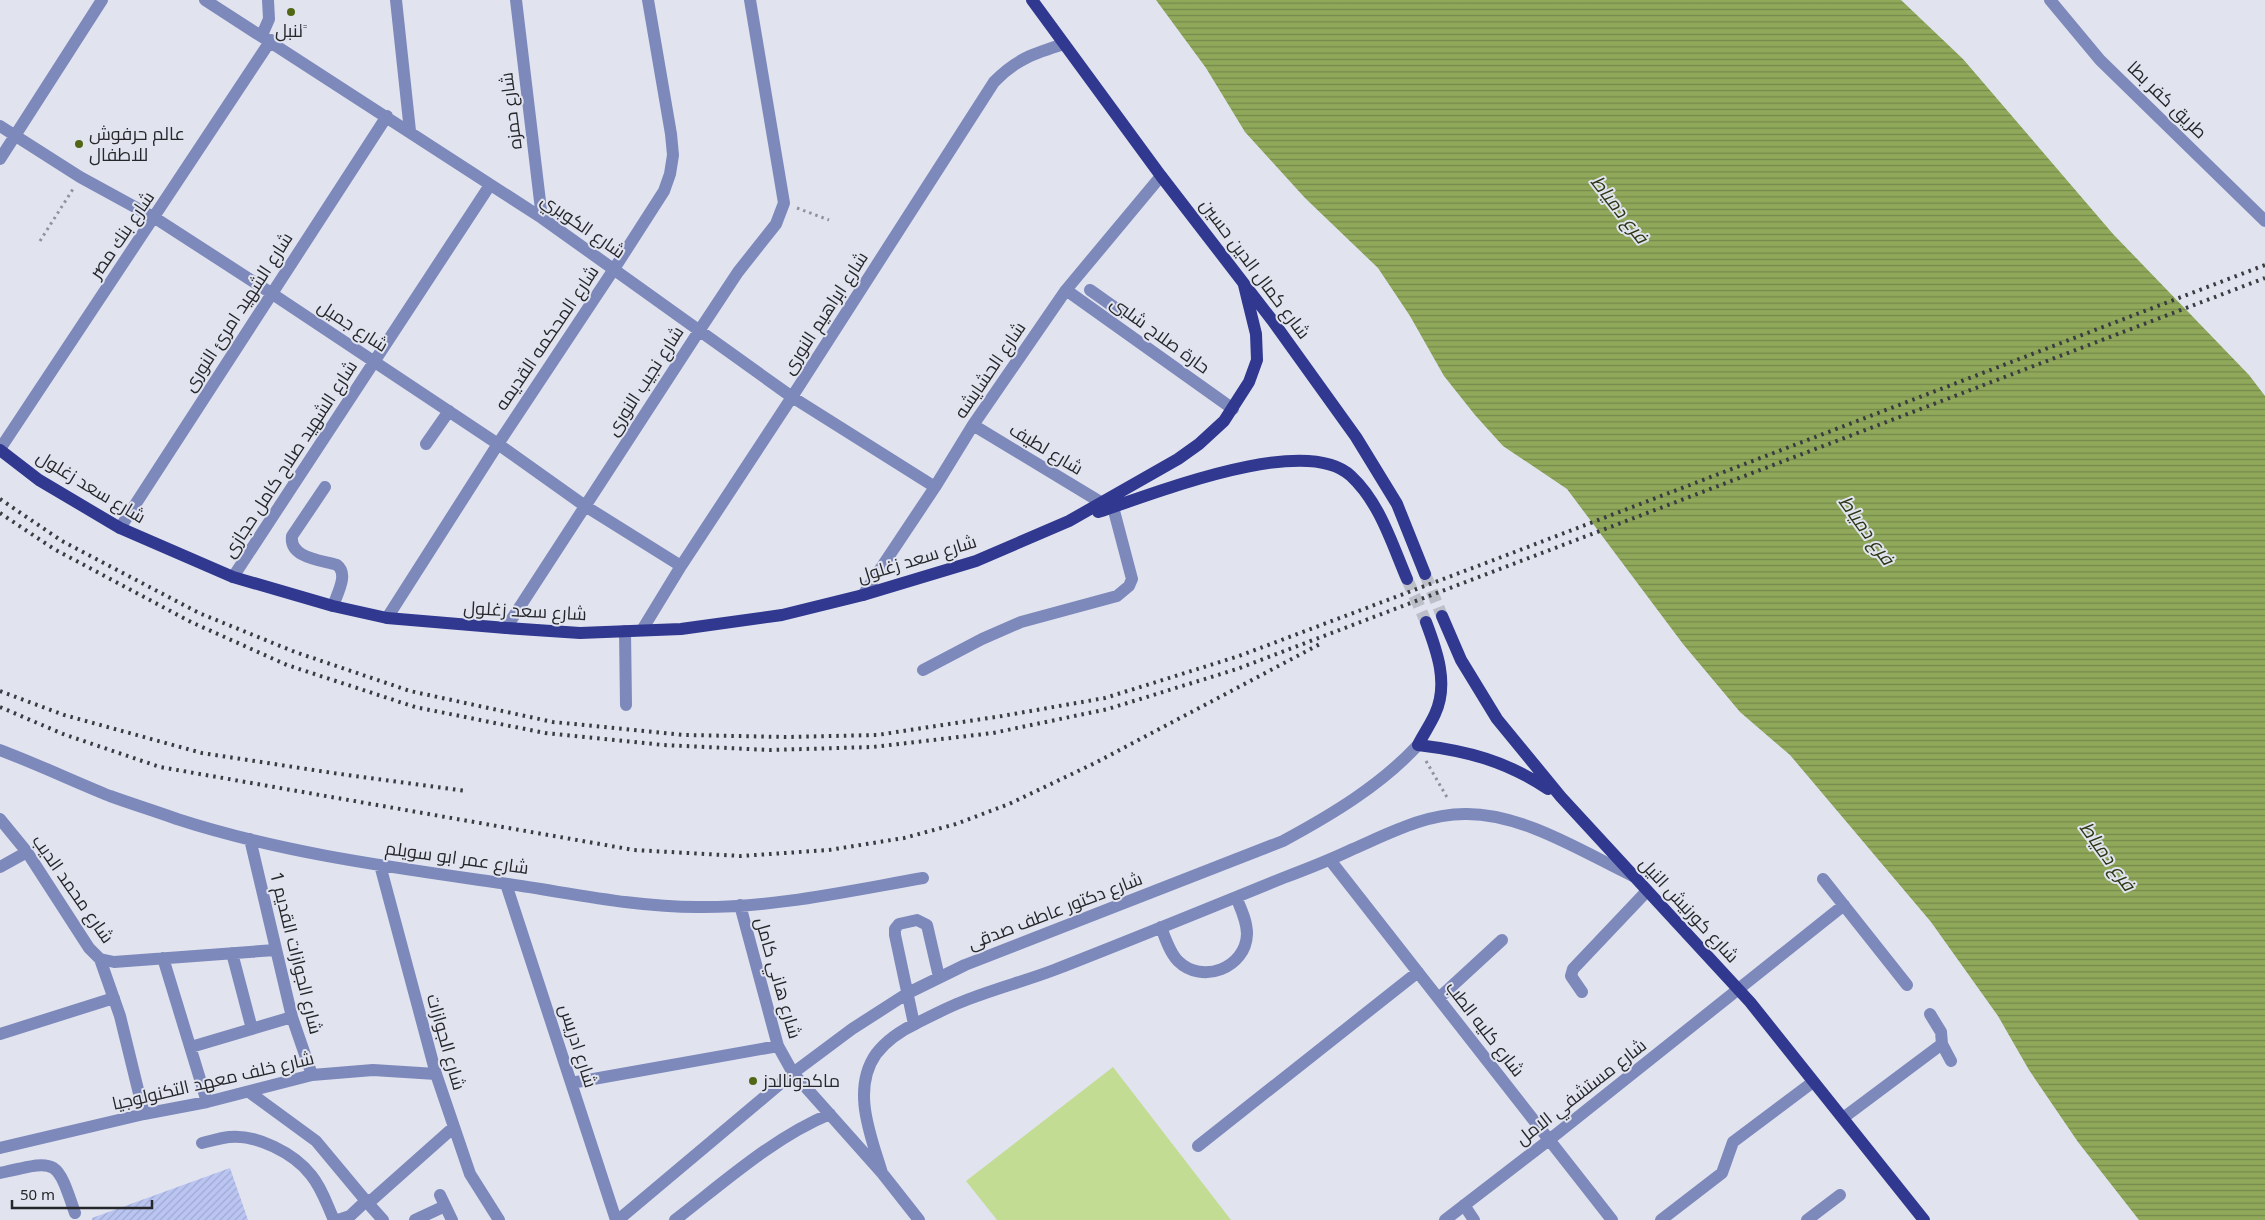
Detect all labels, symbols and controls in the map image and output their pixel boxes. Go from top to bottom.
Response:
marker: لنبل ً [285,6,297,18]
place label: لنبل ً [275,18,307,42]
street label: طريق كفر بطا [2122,55,2213,144]
street label: شارع حمزه [493,71,528,151]
place label: عالم حرفوش للاطفال [89,121,185,166]
marker: عالم حرفوش للاطفال [73,138,85,150]
water label: فرع دمياط [1584,170,1656,250]
street label: شارع بنك مصر [82,186,160,284]
street label: شارع الكوبري [535,187,631,266]
street label: شارع كمال الدين حسين [1194,193,1316,344]
street label: شارع الشهيد امرئ النورى [177,227,299,396]
street label: شارع ابراهيم النورى [775,246,874,379]
street label: شارع المحكمه القديمه [489,260,604,415]
street label: حارة صلاح شلبى [1105,290,1215,379]
street label: شارع جميل [313,293,393,358]
street label: شارع الحشايشه [948,316,1031,423]
street label: شارع نجيب النورى [600,321,689,440]
street label: شارع الشهيد صلاح كامل حجازى [216,355,363,562]
street label: شارع لطيف [1005,417,1088,480]
street label: شارع سعد زغلول [32,444,151,529]
water label: فرع دمياط [1832,490,1902,572]
street label: شارع سعد زغلول [854,529,980,589]
street label: شارع سعد زغلول [463,595,587,626]
water label: فرع دمياط [2073,816,2143,898]
street label: شارع محمد الديب [27,829,120,948]
street label: شارع عمر ابو سويلم [384,835,530,880]
street label: شارع كورنيش النيل [1634,851,1745,968]
street label: شارع دكتور عاطف صدقى [964,866,1146,955]
street label: شارع الجوازات القديم 1 [264,869,329,1037]
street label: شارع هاني كامل [747,914,808,1042]
street label: شارع كليه الطب [1440,976,1531,1082]
street label: شارع الجوازات [421,991,472,1093]
street label: شارع ادريس [553,1001,604,1091]
street label: شارع مستشفي الامل [1510,1032,1653,1152]
street label: شارع خلف معهد التكنولوجيا [109,1045,316,1116]
place label: ماكدونالدز [762,1068,840,1092]
marker: ماكدونالدز [747,1075,759,1087]
scale bar [12,1178,152,1210]
text: 50 m [20,1184,55,1204]

